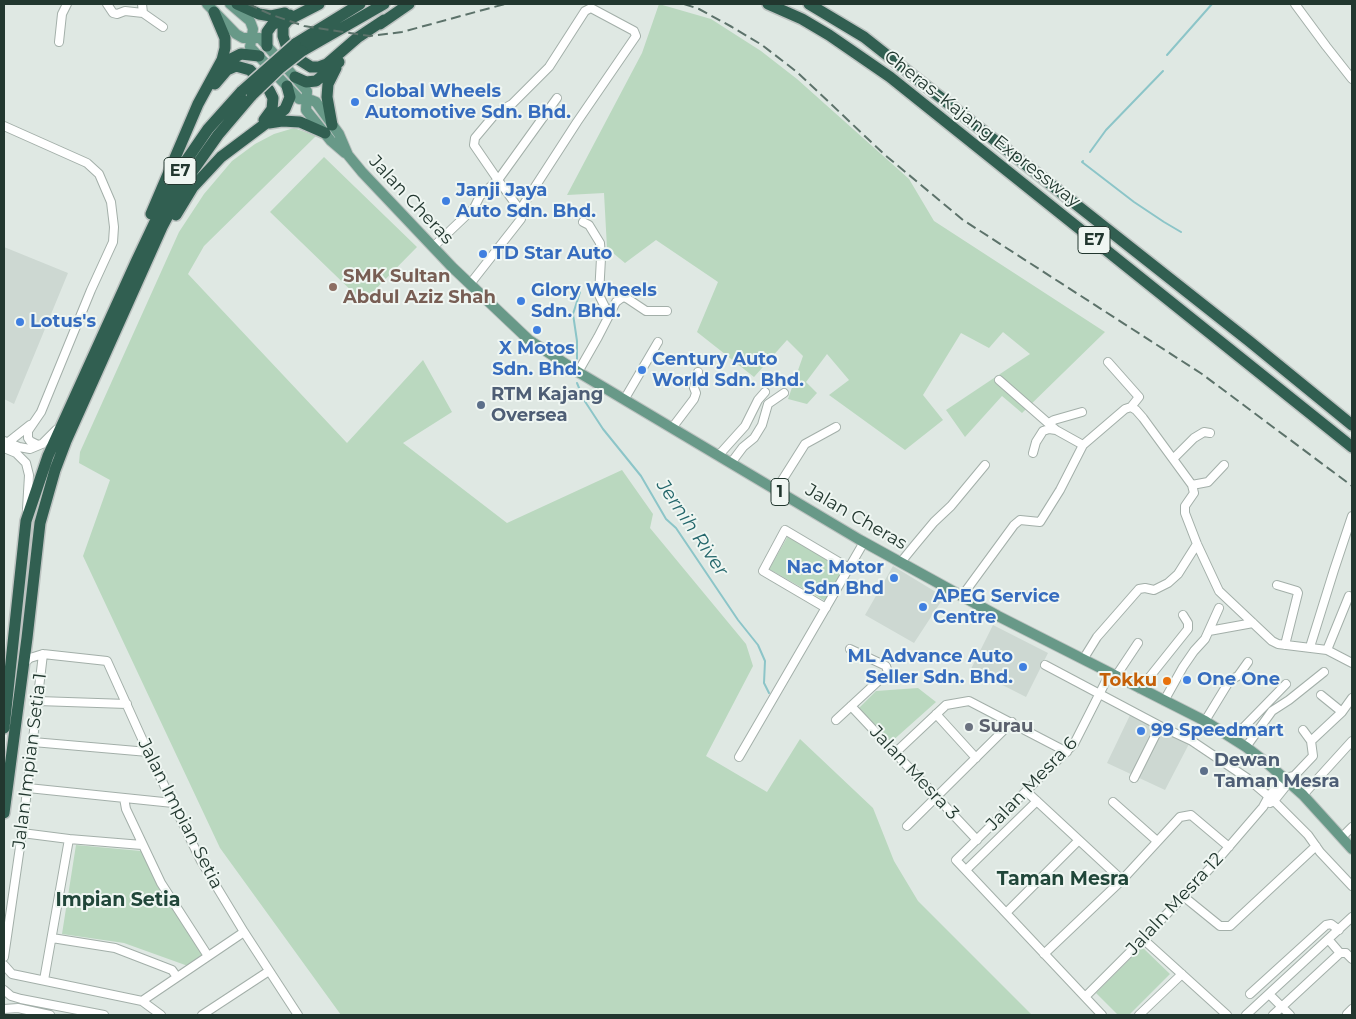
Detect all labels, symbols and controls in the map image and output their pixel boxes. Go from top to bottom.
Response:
street label: Cheras–Kajang Expressway [880,46,1084,212]
place label: Global Wheels Automotive Sdn. Bhd. [365,81,571,124]
marker: Global Wheels Automotive Sdn. Bhd. [349,96,361,108]
street label: Jalan Cheras [364,151,458,249]
road number: E7 [164,158,196,185]
place label: Janji Jaya Auto Sdn. Bhd. [456,180,596,222]
marker: Janji Jaya Auto Sdn. Bhd. [440,195,452,207]
road number: E7 [1078,226,1110,254]
place label: TD Star Auto [493,243,612,265]
marker: TD Star Auto [477,248,489,260]
place label: SMK Sultan Abdul Aziz Shah [343,266,496,308]
place label: Glory Wheels Sdn. Bhd. [531,280,657,322]
marker: SMK Sultan Abdul Aziz Shah [327,281,339,293]
marker: Glory Wheels Sdn. Bhd. [515,295,527,307]
place label: Lotus's [30,311,96,333]
marker: Lotus's [14,316,26,328]
marker: X Motos Sdn. Bhd. [531,324,543,336]
place label: X Motos Sdn. Bhd. [492,338,582,380]
place label: Century Auto World Sdn. Bhd. [652,349,804,392]
marker: Century Auto World Sdn. Bhd. [636,364,648,376]
place label: RTM Kajang Oversea [491,384,603,426]
marker: RTM Kajang Oversea [475,399,487,411]
water label: Jernih River [651,475,733,581]
road number: 1 [771,478,789,506]
street label: Jalan Cheras [801,479,911,555]
place label: Nac Motor Sdn Bhd [786,557,884,600]
marker: Nac Motor Sdn Bhd [888,572,900,584]
place label: APEG Service Centre [933,586,1060,628]
marker: APEG Service Centre [917,601,929,613]
place label: ML Advance Auto Seller Sdn. Bhd. [847,646,1013,689]
marker: ML Advance Auto Seller Sdn. Bhd. [1017,661,1029,673]
place label: One One [1197,669,1280,691]
place label: Tokku [1099,670,1157,692]
street label: Jalan Impian Setia 1 [8,672,52,850]
marker: One One [1181,674,1193,686]
marker: Tokku [1161,675,1173,687]
place label: Surau [979,716,1033,738]
place label: 99 Speedmart [1151,720,1284,742]
street label: Jalan Mesra 3 [865,721,963,825]
marker: Surau [963,721,975,733]
marker: 99 Speedmart [1135,725,1147,737]
street label: Jalan Mesra 6 [982,733,1082,835]
street label: Jalan Impian Setia [133,735,227,893]
place label: Dewan Taman Mesra [1214,750,1340,792]
marker: Dewan Taman Mesra [1198,765,1210,777]
street label: Jalaln Mesra 12 [1122,848,1228,960]
district label: Taman Mesra [997,868,1129,890]
district label: Impian Setia [55,889,181,911]

